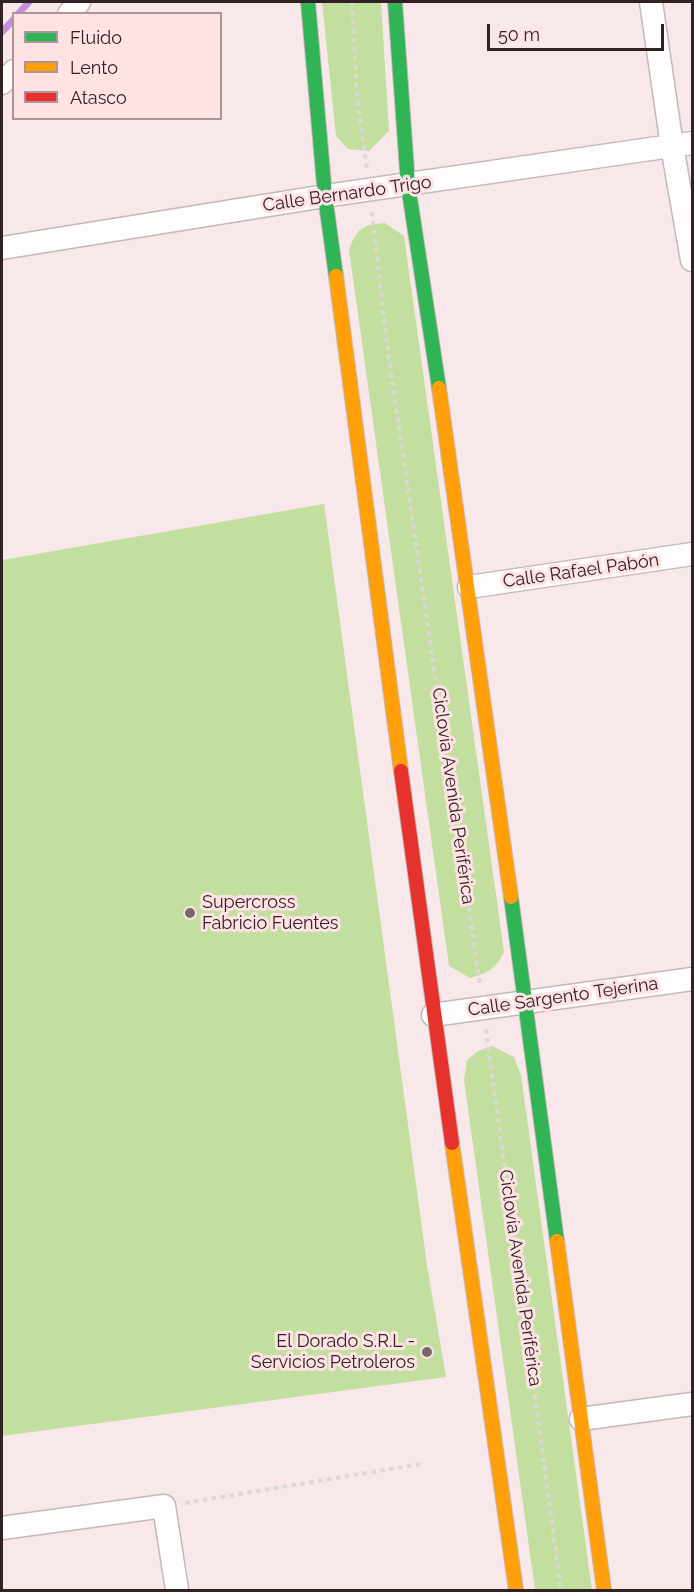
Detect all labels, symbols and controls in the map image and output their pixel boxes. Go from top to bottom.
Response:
legend [12,12,222,120]
scale bar [490,12,667,50]
text: 50 m [498,24,540,45]
text: Fluido [70,27,122,48]
text: Lento [70,57,118,78]
text: Atasco [70,87,127,108]
street label: Calle Bernardo Trigo [261,171,433,217]
street label: Calle Rafael Pabón [502,549,660,593]
street label: Ciclovía Avenida Periférica [427,686,479,906]
place label: Supercross Fabricio Fuentes [202,892,339,934]
marker: Supercross Fabricio Fuentes [183,906,197,920]
street label: Calle Sargento Tejerina [466,973,660,1021]
street label: Ciclovía Avenida Periférica [494,1168,546,1388]
place label: El Dorado S.R.L - Servicios Petroleros [251,1331,415,1374]
marker: El Dorado S.R.L - Servicios Petroleros [420,1345,434,1359]

